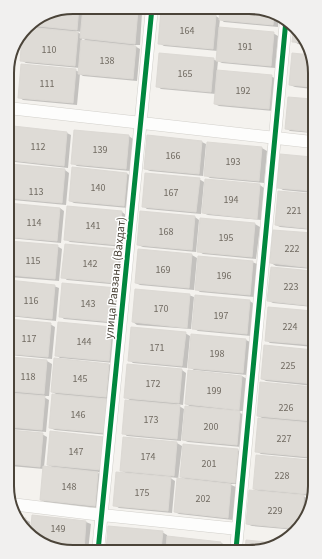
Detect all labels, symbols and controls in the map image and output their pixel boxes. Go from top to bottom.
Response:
house number: 164 [180,24,194,38]
house number: 191 [238,40,252,54]
house number: 110 [42,43,56,57]
house number: 138 [100,54,114,68]
house number: 165 [178,67,192,81]
house number: 111 [40,77,54,91]
house number: 192 [236,84,250,98]
house number: 112 [31,140,45,154]
house number: 139 [93,143,107,157]
house number: 166 [166,149,180,163]
house number: 193 [226,155,240,169]
house number: 140 [91,181,105,195]
house number: 113 [29,185,43,199]
house number: 167 [164,186,178,200]
house number: 194 [224,193,238,207]
house number: 221 [287,204,301,218]
house number: 114 [27,216,41,230]
street label: улица Равзана (Вахдат) [101,216,130,340]
house number: 141 [86,219,100,233]
house number: 168 [159,225,173,239]
house number: 195 [219,231,233,245]
house number: 222 [285,242,299,256]
house number: 115 [26,254,40,268]
house number: 142 [83,257,97,271]
house number: 169 [156,263,170,277]
house number: 196 [217,269,231,283]
house number: 223 [284,280,298,294]
house number: 116 [24,294,38,308]
house number: 143 [81,297,95,311]
house number: 170 [154,302,168,316]
house number: 197 [214,309,228,323]
house number: 224 [283,320,297,334]
house number: 117 [22,332,36,346]
house number: 144 [77,335,91,349]
house number: 171 [150,341,164,355]
house number: 198 [210,347,224,361]
house number: 225 [281,359,295,373]
house number: 118 [21,370,35,384]
house number: 145 [73,372,87,386]
house number: 172 [146,377,160,391]
house number: 199 [207,384,221,398]
house number: 226 [279,401,293,415]
house number: 146 [71,408,85,422]
house number: 173 [144,413,158,427]
house number: 200 [204,420,218,434]
house number: 227 [277,432,291,446]
house number: 147 [69,445,83,459]
house number: 174 [141,450,155,464]
house number: 201 [202,457,216,471]
house number: 228 [275,469,289,483]
house number: 148 [62,480,76,494]
house number: 175 [135,486,149,500]
house number: 202 [196,492,210,506]
house number: 229 [268,504,282,518]
house number: 149 [51,522,65,536]

